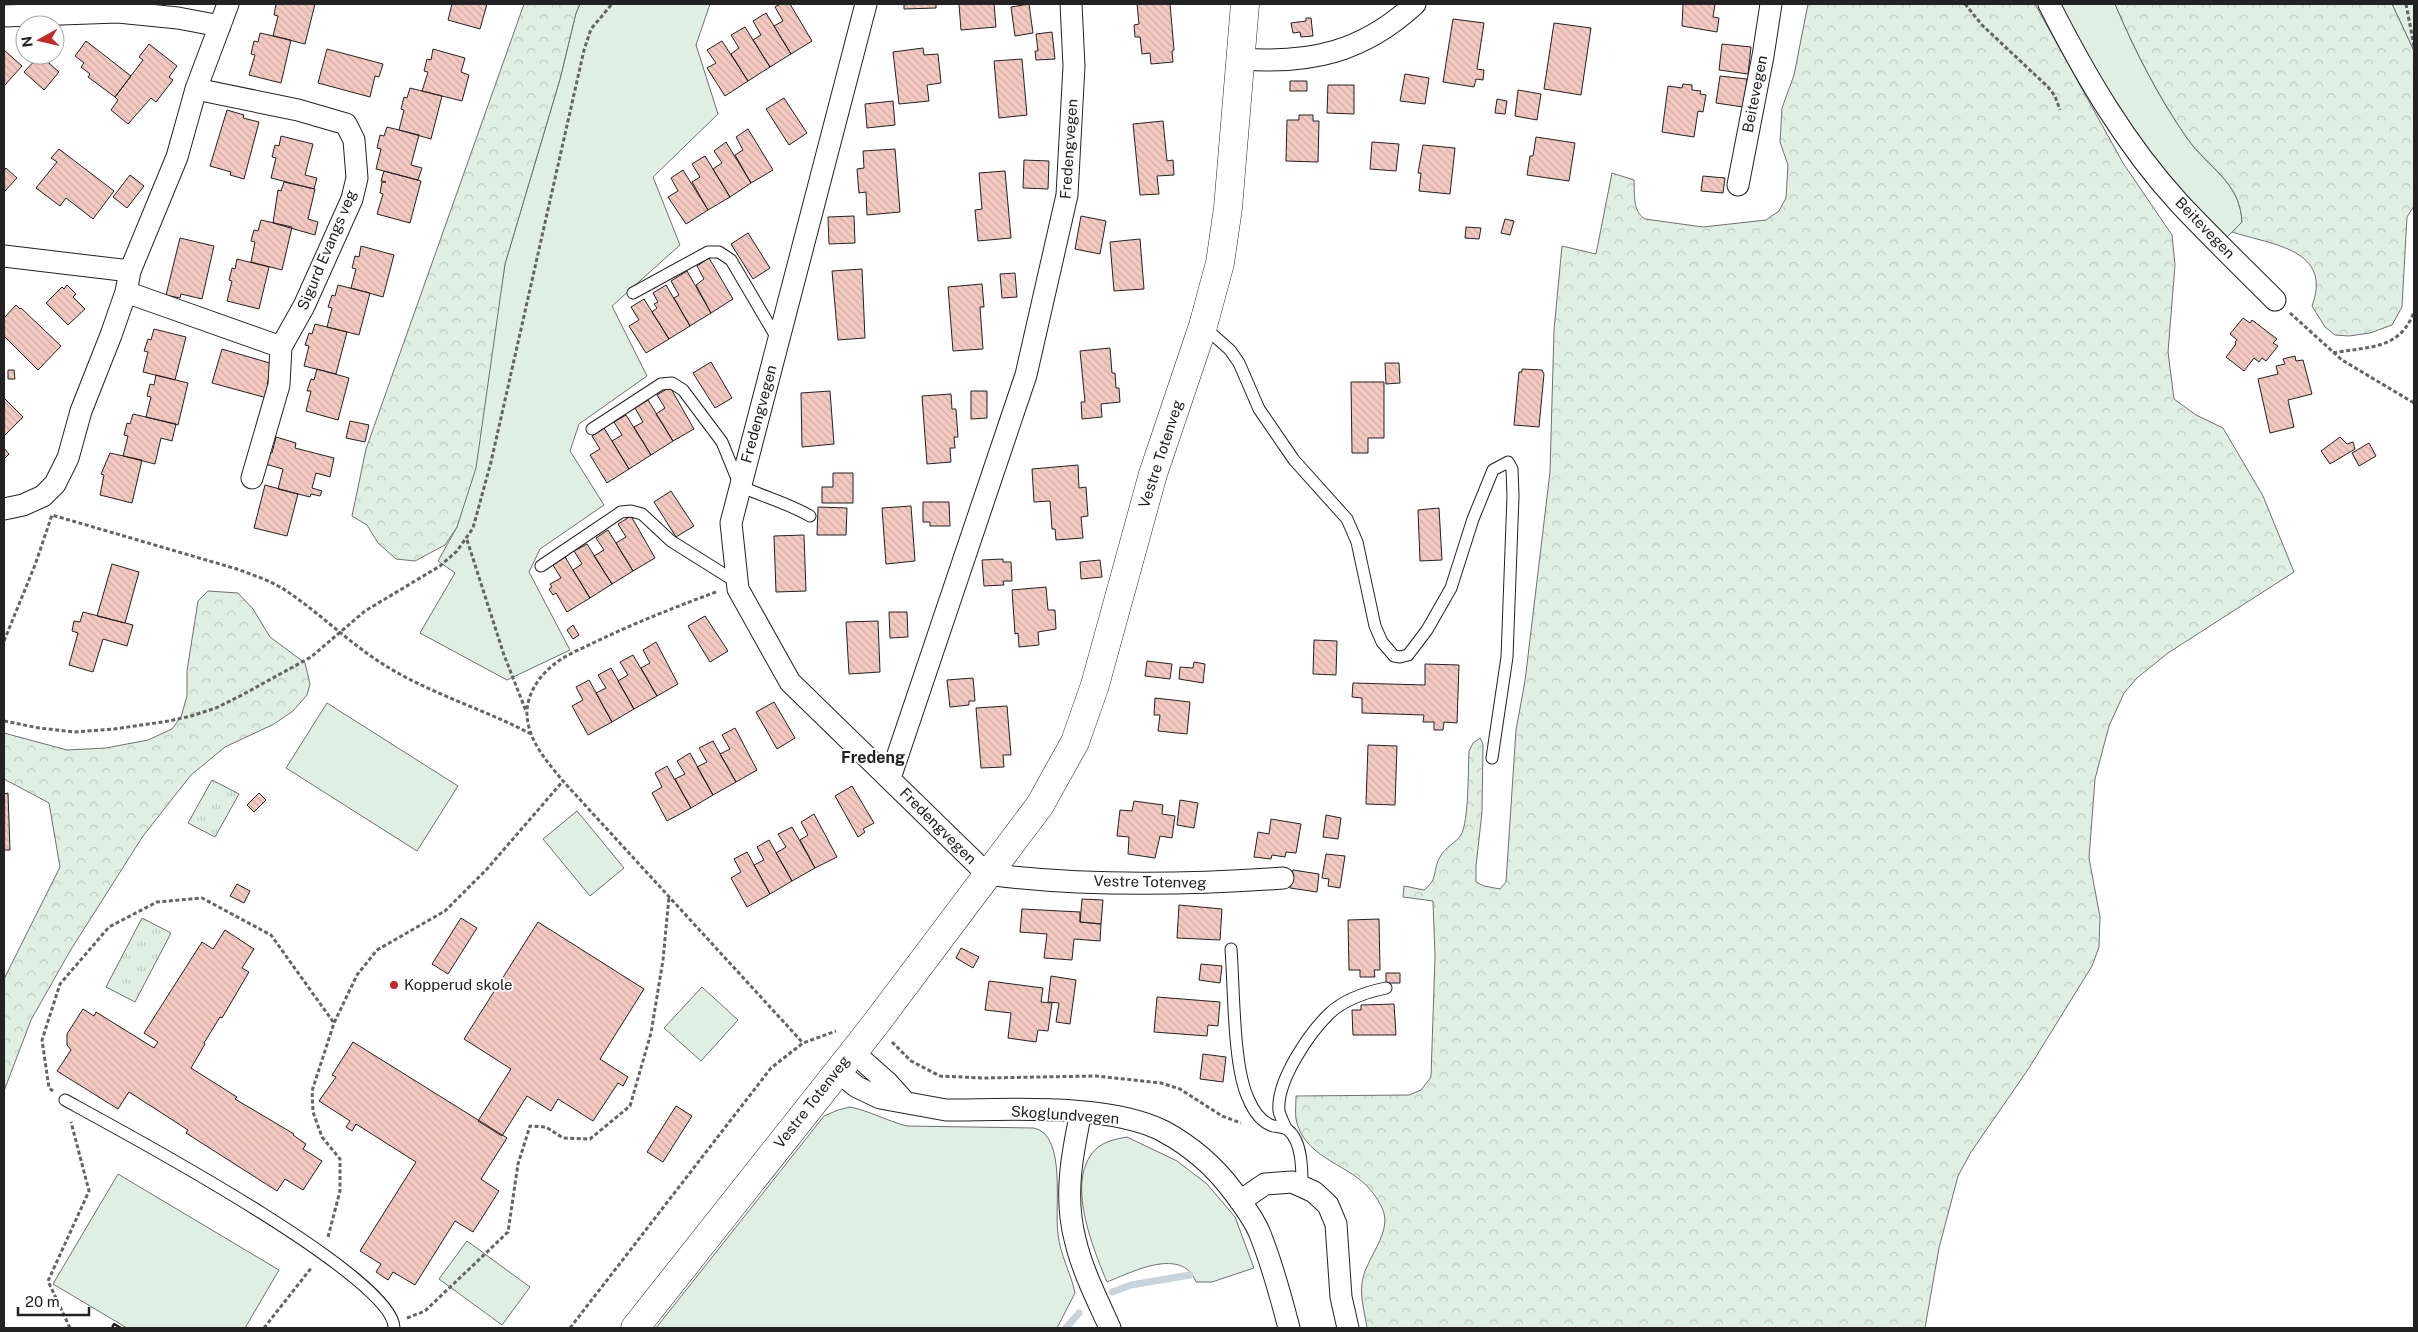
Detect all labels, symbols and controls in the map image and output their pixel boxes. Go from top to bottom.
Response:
north arrow [15,15,65,65]
text: N [18,35,36,48]
street label: Beitevegen [1739,54,1770,134]
street label: Fredengvegen [1057,98,1080,200]
street label: Sigurd Evangs veg [294,187,360,312]
street label: Beitevegen [2172,194,2239,262]
street label: Fredengvegen [737,363,780,465]
street label: Vestre Totenveg [1135,398,1186,510]
district label: Fredeng [841,748,905,767]
street label: Fredengvegen [897,784,980,867]
street label: Vestre Totenveg [1094,872,1206,891]
place label: Kopperud skole [404,976,513,993]
marker: Kopperud skole [388,979,400,991]
street label: Vestre Totenveg [770,1052,853,1151]
street label: Skoglundvegen [1010,1102,1120,1127]
scale bar [18,1284,89,1316]
text: 20 m [25,1293,60,1310]

